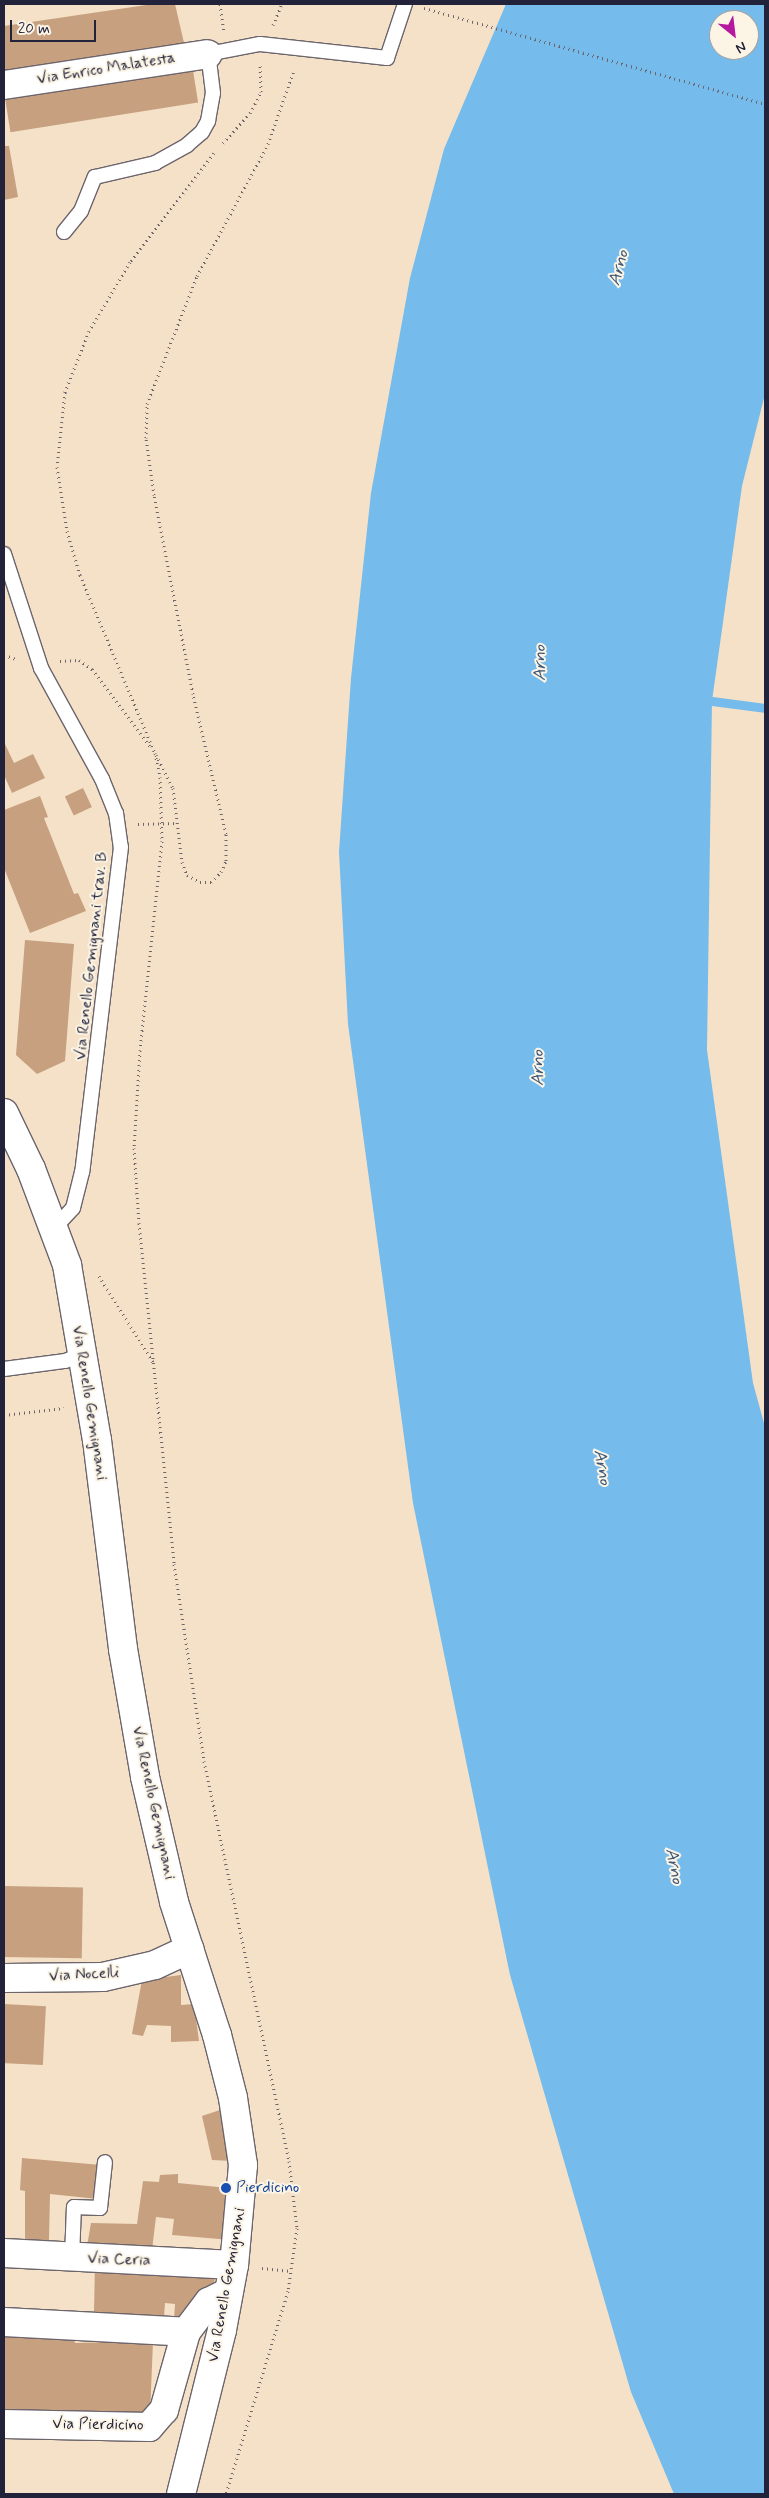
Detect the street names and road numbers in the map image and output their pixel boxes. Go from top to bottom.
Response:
street label: Via Enrico Malatesta [36,49,176,89]
street label: Via Renello Gemignani trav. B [72,852,112,1060]
street label: Via Renello Gemignani [68,1326,110,1480]
street label: Via Renello Gemignani [128,1726,178,1880]
street label: Via Nocelli [48,1964,120,1986]
street label: Via Renello Gemignani [204,2208,250,2362]
street label: Via Ceria [86,2249,152,2271]
street label: Via Pierdicino [53,2415,143,2435]

